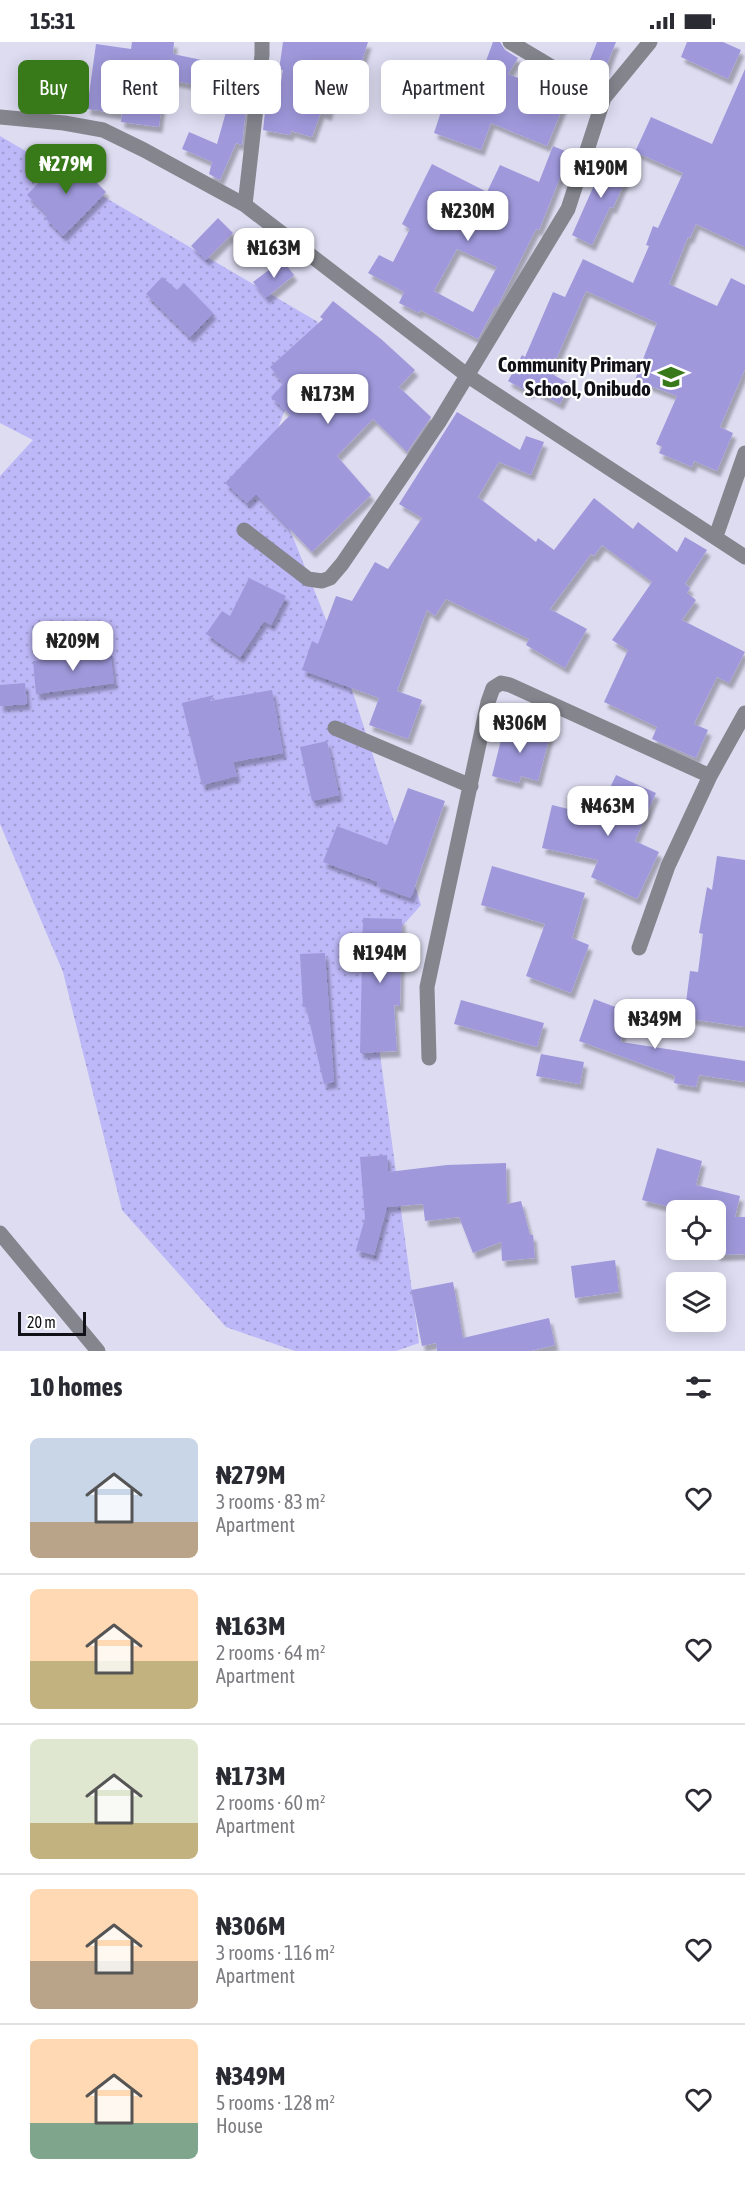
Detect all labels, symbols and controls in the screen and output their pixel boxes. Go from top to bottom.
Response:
text: 15:31 [30,8,75,34]
chip: Buy [18,60,89,114]
chip: Rent [101,60,179,114]
chip: Filters [191,60,281,114]
chip: New [293,60,369,114]
chip: Apartment [381,60,506,114]
chip: House [518,60,609,114]
pin: ₦279M [24,144,108,195]
pin: ₦190M [559,148,643,199]
text: ₦279M [39,152,93,175]
text: ₦190M [574,156,628,179]
pin: ₦230M [426,191,510,242]
text: ₦230M [441,199,495,222]
pin: ₦163M [232,228,316,279]
text: ₦163M [247,236,301,259]
place label: Community Primary School, Onibudo [498,352,651,400]
school or university icon: Community Primary School, Onibudo [656,362,686,392]
pin: ₦173M [286,374,370,425]
text: ₦173M [301,382,355,405]
pin: ₦209M [31,621,115,672]
text: ₦209M [46,629,100,652]
pin: ₦306M [478,703,562,754]
text: ₦306M [493,711,547,734]
pin: ₦463M [566,786,650,837]
text: ₦463M [581,794,635,817]
pin: ₦194M [338,933,422,984]
text: ₦194M [353,941,407,964]
pin: ₦349M [613,999,697,1050]
text: ₦349M [628,1007,682,1030]
map controls [666,1200,726,1332]
button: locate [666,1200,726,1260]
button: layers [666,1272,726,1332]
scale bar [18,1309,86,1336]
text: 20 m [27,1313,56,1331]
icon: filters [682,1371,715,1404]
text: 10 homes [30,1372,123,1402]
text: ₦279M [216,1460,285,1490]
icon: home [78,1462,150,1534]
icon: heart [682,1482,715,1515]
text: 3 rooms · 83 m² [216,1490,326,1513]
text: Apartment [216,1513,295,1536]
text: ₦163M [216,1611,285,1641]
icon: home [78,1613,150,1685]
icon: heart [682,1633,715,1666]
text: 2 rooms · 64 m² [216,1641,326,1664]
text: Apartment [216,1664,295,1687]
text: ₦173M [216,1761,285,1791]
icon: home [78,1763,150,1835]
icon: heart [682,1783,715,1816]
text: 2 rooms · 60 m² [216,1791,326,1814]
text: Apartment [216,1814,295,1837]
text: ₦306M [216,1911,285,1941]
icon: home [78,1913,150,1985]
icon: heart [682,1933,715,1966]
text: 3 rooms · 116 m² [216,1941,335,1964]
text: Apartment [216,1964,295,1987]
text: ₦349M [216,2061,285,2091]
icon: home [78,2063,150,2135]
icon: heart [682,2083,715,2116]
text: 5 rooms · 128 m² [216,2091,335,2114]
text: House [216,2114,263,2137]

